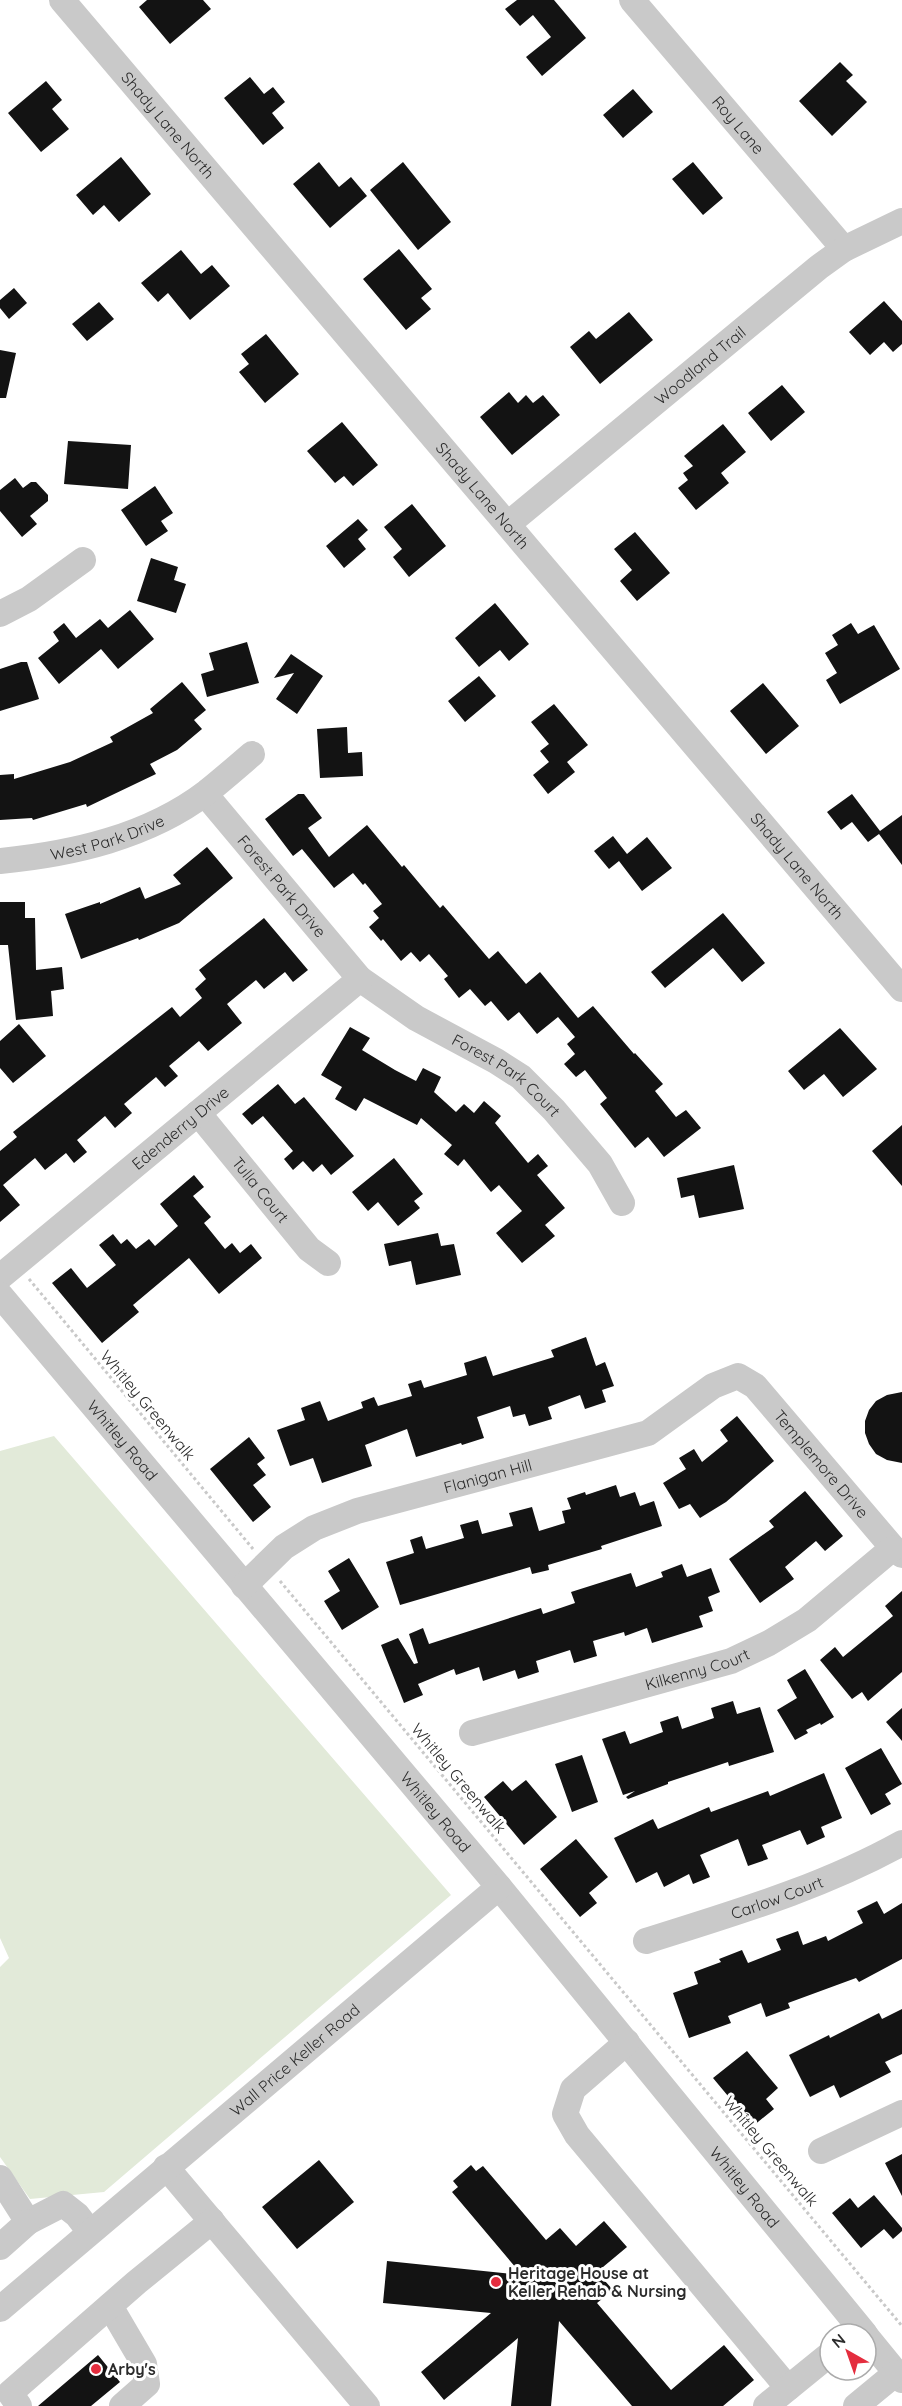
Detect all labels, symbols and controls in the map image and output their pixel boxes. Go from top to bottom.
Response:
street label: Shady Lane North [117,68,219,182]
street label: Roy Lane [708,92,769,158]
street label: Woodland Trail [650,322,750,409]
street label: Shady Lane North [432,438,534,553]
street label: Shady Lane North [746,808,848,923]
street label: West Park Drive [48,810,167,864]
street label: Forest Park Drive [233,831,331,941]
street label: Forest Park Court [449,1029,565,1120]
street label: Edenderry Drive [128,1082,233,1174]
street label: Tulla Court [228,1153,293,1227]
street label: Whitley Greenwalk [96,1346,200,1464]
street label: Whitley Road [83,1396,162,1485]
street label: Templemore Drive [770,1406,873,1522]
street label: Flanigan Hill [441,1455,534,1497]
street label: Kilkenny Court [643,1644,753,1694]
street label: Whitley Greenwalk [407,1719,511,1837]
street label: Whitley Road [396,1768,475,1856]
street label: Carlow Court [728,1872,826,1923]
street label: Wall Price Keller Road [226,1999,364,2120]
street label: Whitley Greenwalk [719,2092,823,2210]
street label: Whitley Road [706,2142,784,2232]
place label: Heritage House at Keller Rehab & Nursing [508,2263,686,2301]
marker: Heritage House at Keller Rehab & Nursing [489,2275,503,2289]
north arrow [818,2322,878,2382]
text: N [827,2329,849,2352]
place label: Arby's [108,2359,156,2379]
marker: Arby's [89,2362,103,2376]

